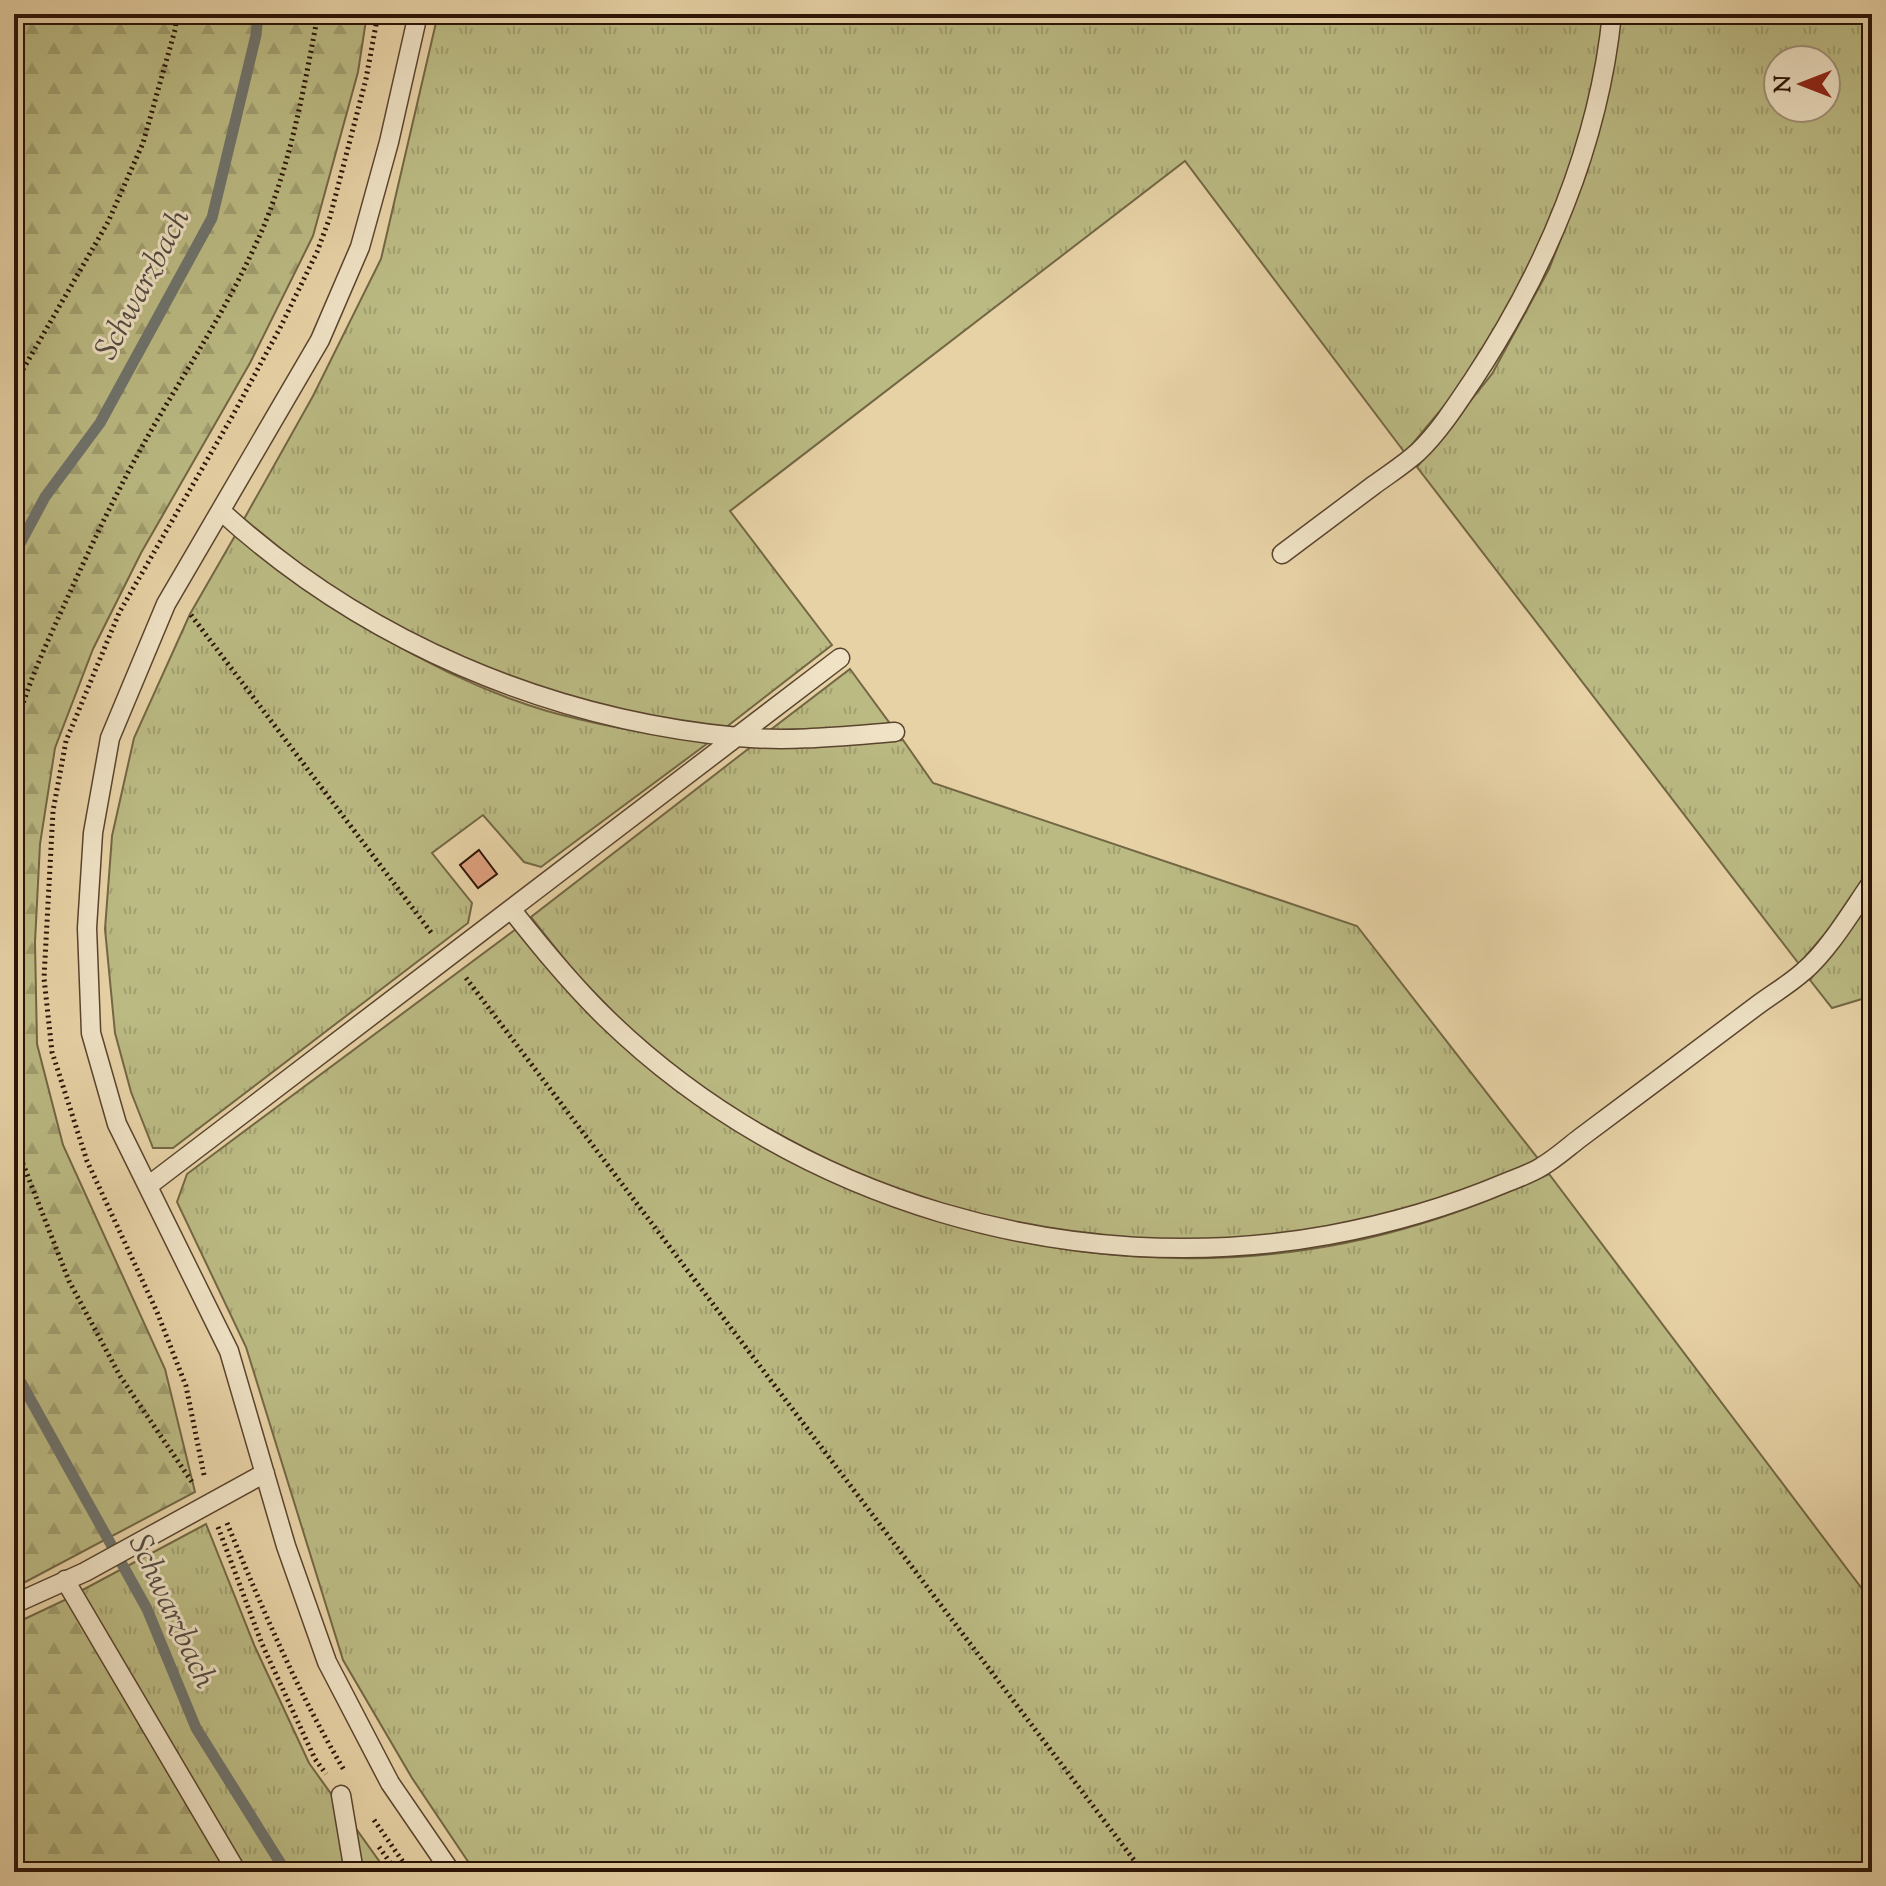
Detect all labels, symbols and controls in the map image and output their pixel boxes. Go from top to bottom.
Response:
north arrow [1762,44,1842,124]
text: N [1769,75,1801,93]
water label: Schwarzbach [85,201,203,369]
water label: Schwarzbach [115,1527,227,1697]

